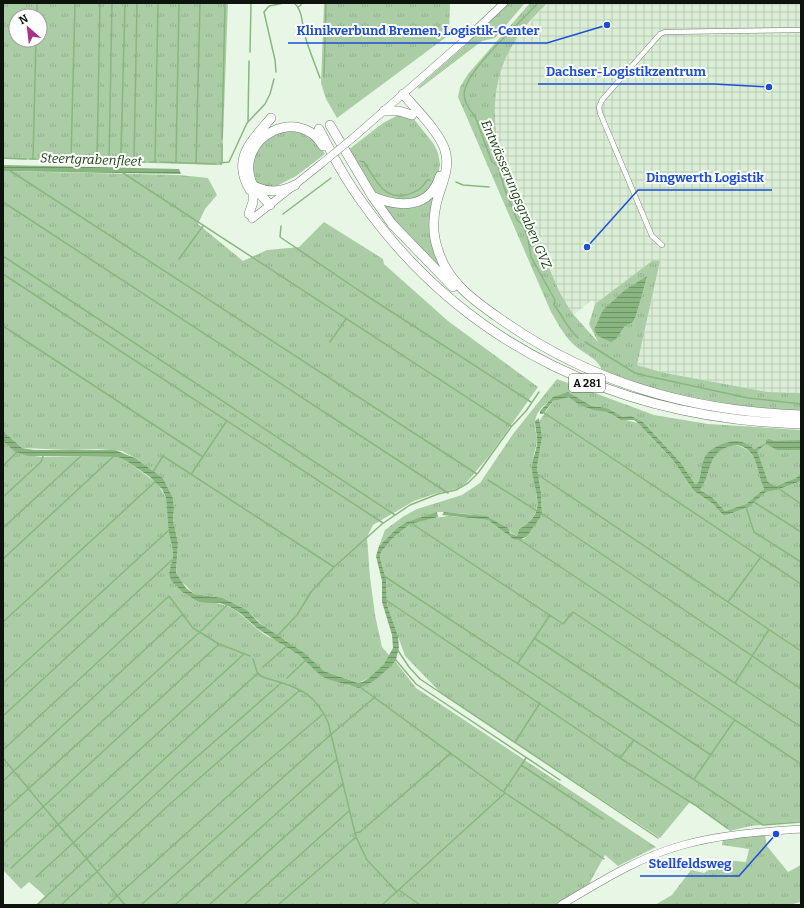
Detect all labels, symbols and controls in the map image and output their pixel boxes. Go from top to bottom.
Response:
north arrow [8,8,48,48]
text: N [17,12,31,27]
callout: Klinikverbund Bremen, Logistik-Center [288,18,547,43]
text: Klinikverbund Bremen, Logistik-Center [296,23,540,38]
callout: Dachser-Logistikzentrum [538,59,714,84]
text: Dachser-Logistikzentrum [546,64,707,79]
water label: Entwässerungsgraben GVZ [478,117,555,271]
water label: Steertgrabenfleet [40,150,143,169]
callout: Dingwerth Logistik [638,165,772,190]
text: Dingwerth Logistik [646,170,764,185]
road number: A 281 [569,374,605,392]
callout: Stellfeldsweg [640,851,739,876]
text: Stellfeldsweg [648,856,732,871]

